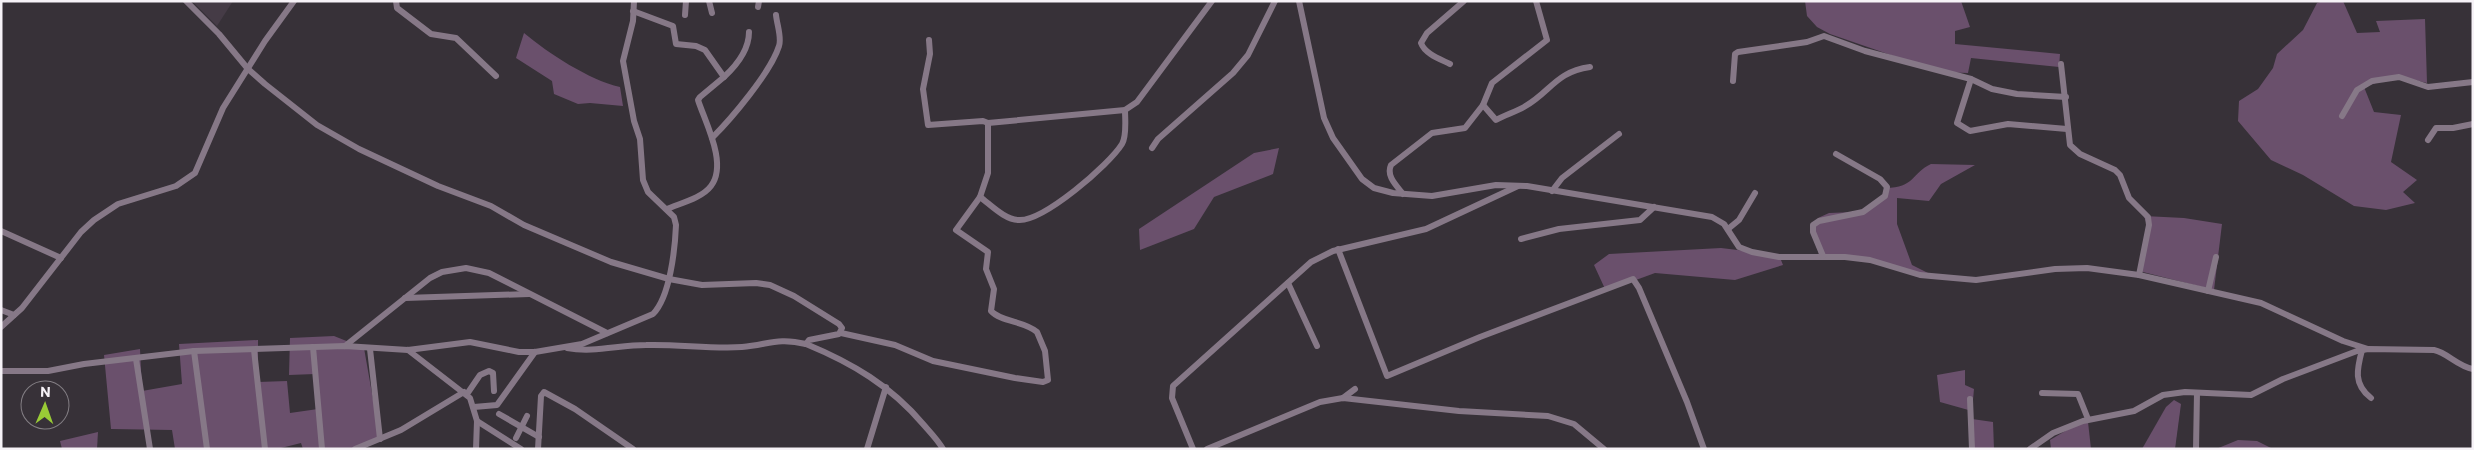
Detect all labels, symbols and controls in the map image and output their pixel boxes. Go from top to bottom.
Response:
north arrow [20,380,70,430]
text: N [40,383,51,400]

